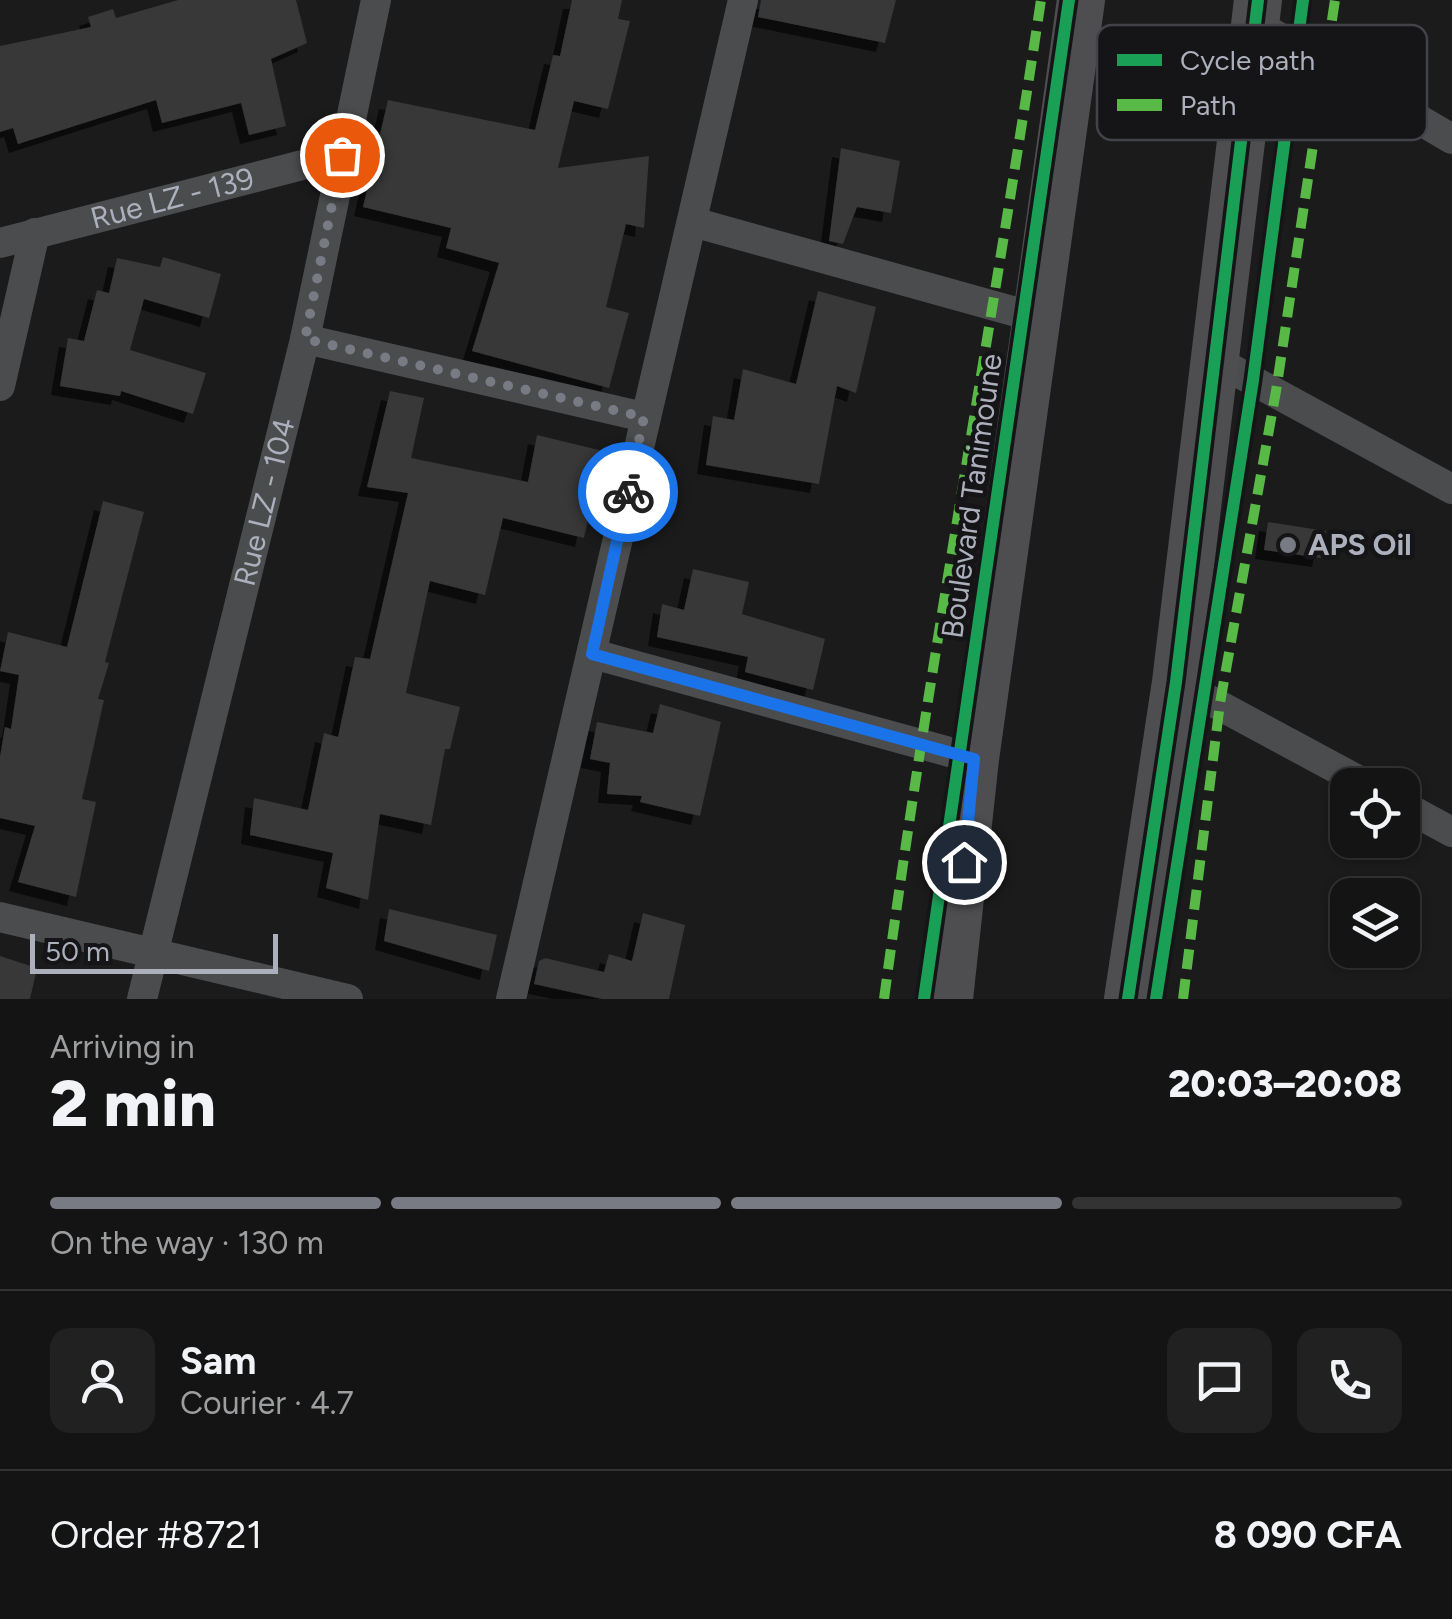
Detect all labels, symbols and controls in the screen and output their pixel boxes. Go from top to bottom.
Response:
legend [1097,25,1427,140]
text: Cycle path [1180,43,1315,77]
text: Path [1180,88,1236,122]
pin [300,113,385,198]
icon: bag [315,128,370,183]
street label: Rue LZ - 139 [87,159,258,237]
street label: Boulevard Tanimoune [933,351,1010,641]
street label: Rue LZ - 104 [226,414,303,590]
courier [578,442,678,542]
icon: bike [601,465,656,520]
place label: APS Oil [1308,526,1412,563]
marker: APS Oil [1277,534,1299,556]
map controls [1330,768,1420,968]
button: locate [1330,768,1420,858]
pin [922,820,1007,905]
icon: home [937,835,992,890]
button: layers [1330,878,1420,968]
scale bar [30,929,278,974]
text: 50 m [45,934,110,968]
text: Arriving in [50,1028,195,1066]
text: 20:03–20:08 [1168,1061,1402,1107]
text: 2 min [50,1064,216,1142]
text: On the way · 130 m [50,1224,324,1262]
button: person [50,1328,155,1433]
button: chat [1167,1328,1272,1433]
button: phone [1297,1328,1402,1433]
text: Sam [180,1338,256,1384]
text: Courier · 4.7 [180,1384,354,1422]
text: Order #8721 [50,1512,262,1558]
text: 8 090 CFA [1214,1512,1402,1558]

